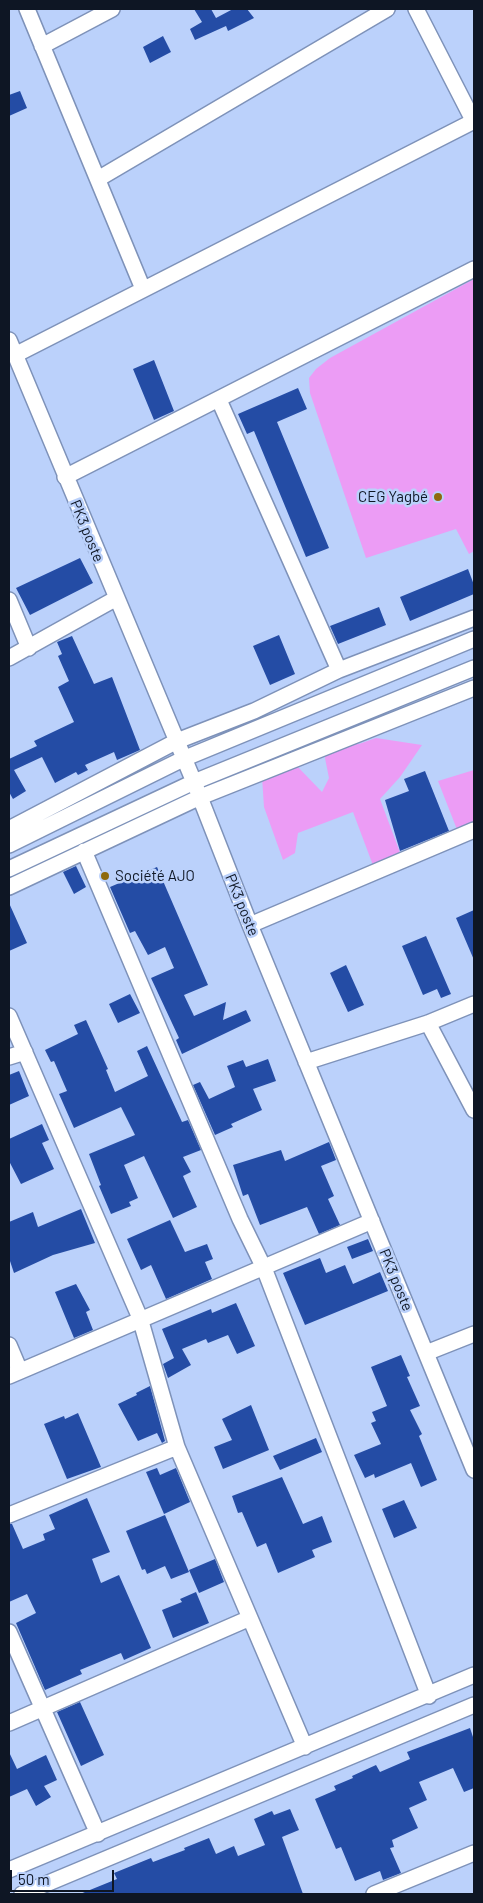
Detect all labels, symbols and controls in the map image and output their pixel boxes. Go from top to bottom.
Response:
place label: CEG Yagbé [358,488,428,506]
marker: CEG Yagbé [432,491,444,503]
street label: PK3 poste [66,497,108,565]
place label: Société AJO [115,867,195,885]
marker: Société AJO [99,870,111,882]
street label: PK3 poste [221,871,263,939]
street label: PK3 poste [375,1246,417,1314]
scale bar [12,1860,116,1892]
text: 50 m [18,1870,50,1888]

